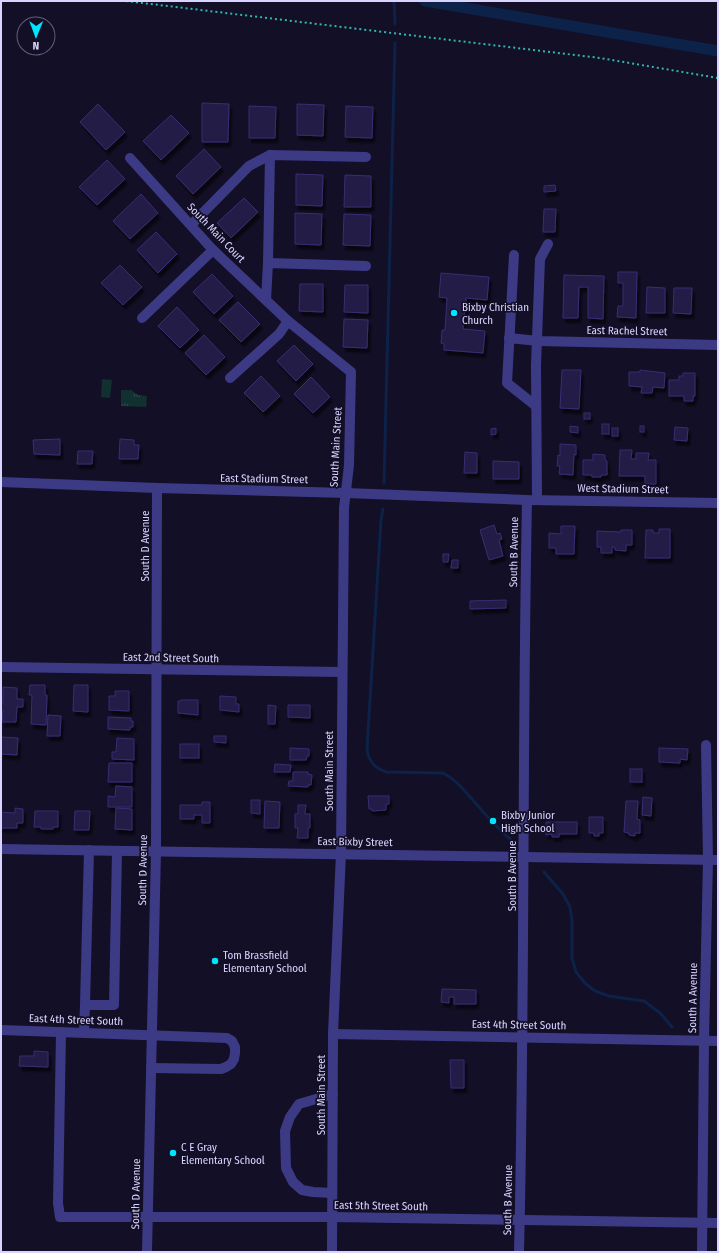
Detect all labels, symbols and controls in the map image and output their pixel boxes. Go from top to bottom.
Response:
north arrow [16,16,56,56]
text: N [32,39,39,52]
street label: South Main Court [184,201,248,266]
place label: Bixby Christian Church [462,301,529,327]
marker: Bixby Christian Church [449,308,459,318]
street label: East Rachel Street [586,324,668,338]
street label: South Main Street [327,406,345,487]
street label: East Stadium Street [220,472,309,486]
street label: West Stadium Street [577,482,669,496]
street label: South D Avenue [139,510,152,582]
street label: South B Avenue [507,517,521,587]
street label: East 2nd Street South [123,651,219,665]
street label: South Main Street [323,730,336,811]
place label: Bixby Junior High School [501,809,555,835]
marker: Bixby Junior High School [488,816,498,826]
street label: South D Avenue [136,834,150,906]
street label: East Bixby Street [317,835,393,849]
street label: South B Avenue [506,841,519,911]
place label: Tom Brassfield Elementary School [223,949,307,975]
marker: Tom Brassfield Elementary School [210,956,220,966]
street label: South A Avenue [686,963,700,1033]
street label: East 4th Street South [29,1012,123,1028]
street label: East 4th Street South [472,1018,566,1032]
street label: South Main Street [315,1054,328,1135]
place label: C E Gray Elementary School [181,1141,265,1167]
marker: C E Gray Elementary School [168,1148,178,1158]
street label: South D Avenue [129,1158,143,1230]
street label: South B Avenue [501,1165,515,1235]
street label: East 5th Street South [334,1199,428,1213]

